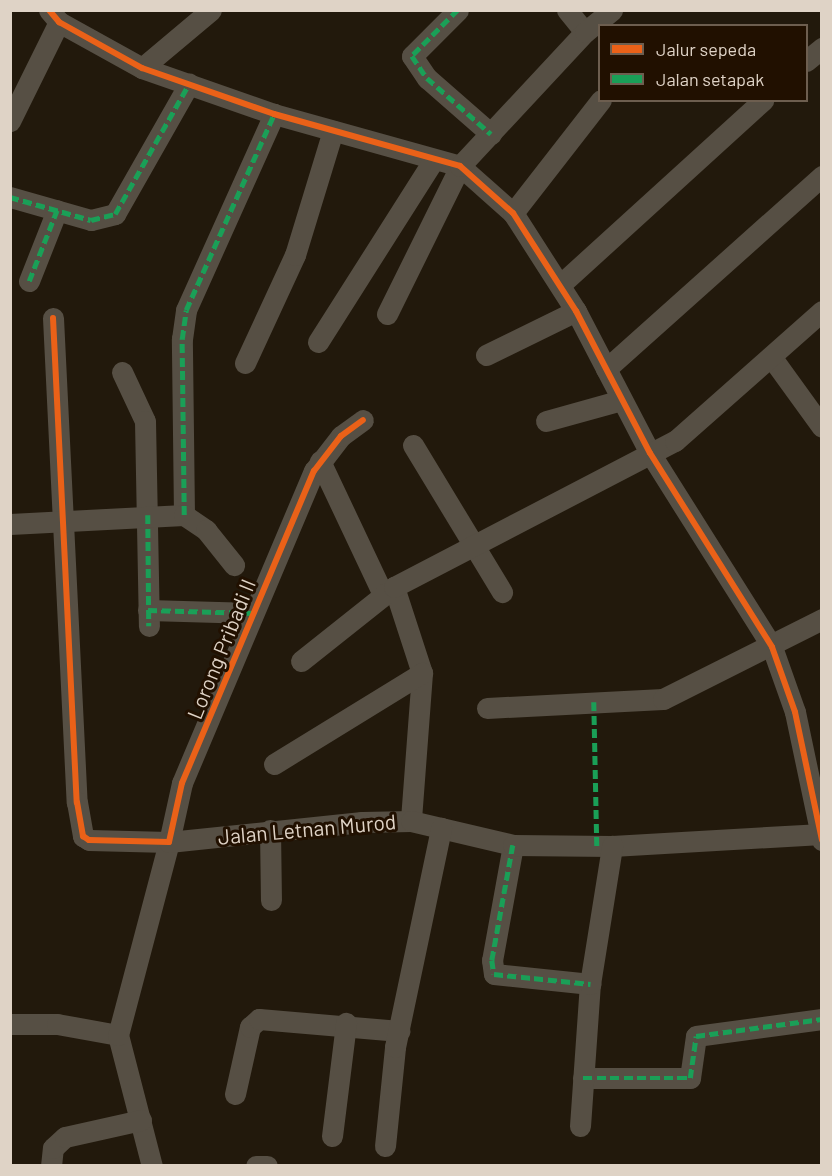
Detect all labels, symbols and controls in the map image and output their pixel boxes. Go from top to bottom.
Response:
legend [598,24,808,102]
text: Jalur sepeda [656,38,756,60]
text: Jalan setapak [656,68,764,90]
street label: Lorong Pribadi II [181,575,261,723]
street label: Jalan Letnan Murod [217,809,397,849]

